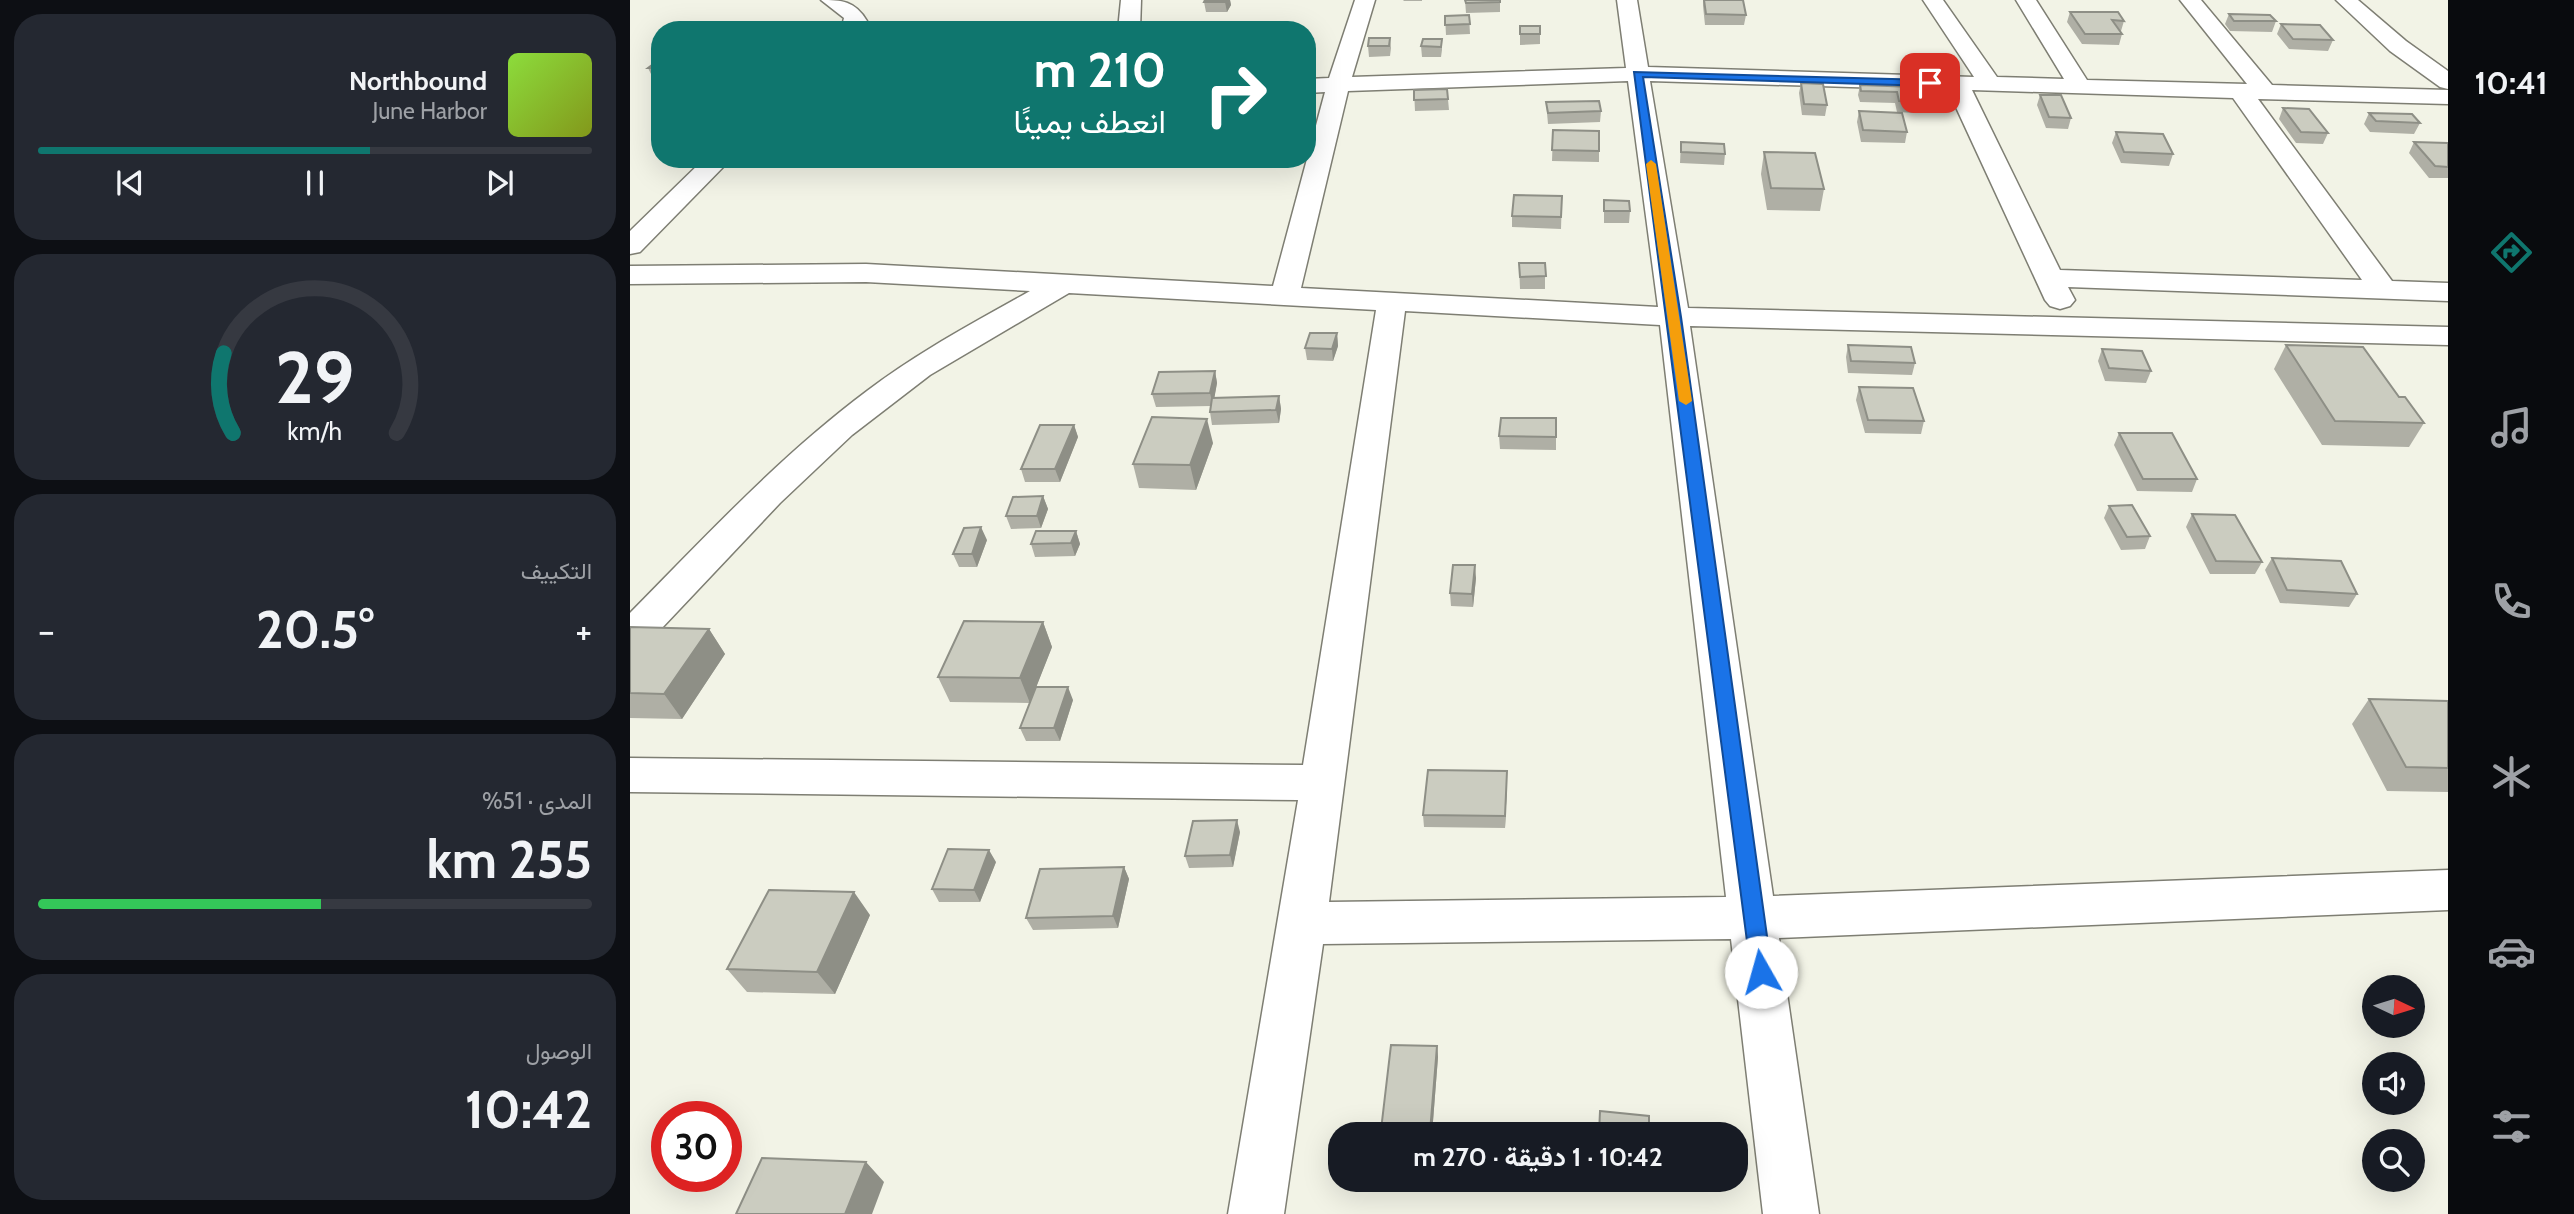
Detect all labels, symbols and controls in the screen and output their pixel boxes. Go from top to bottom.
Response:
text: 210 m [1034,40,1166,99]
icon: right [1190,49,1281,140]
pin [1900,53,1960,113]
text: 10:41 [2475,63,2547,102]
icon: arrive [1911,64,1949,102]
text: Northbound [349,65,487,97]
text: June Harbor [373,97,487,125]
text: انعطف يمينًا [1014,102,1166,141]
icon: previous [111,164,149,202]
icon: pause [296,164,334,202]
icon: next [481,164,519,202]
icon: directions [2487,228,2536,277]
text: 29 [275,333,355,421]
icon: music [2487,403,2536,452]
text: km/h [288,416,342,446]
text: التكييف [521,557,592,585]
icon: phone [2487,577,2536,626]
text: 20.5° [256,598,374,661]
text: − [38,607,55,654]
text: + [575,607,592,654]
icon: climate [2487,752,2536,801]
text: المدى · 51% [482,787,592,815]
text: 255 km [427,828,592,891]
icon: car [2487,927,2536,976]
position arrow [1724,935,1798,1009]
north arrow [2362,975,2426,1038]
map controls [2362,975,2425,1192]
text: الوصول [526,1037,592,1065]
button: sound [2362,1052,2425,1115]
text: 10:42 [465,1078,592,1141]
speed limit sign: 30 [651,1101,742,1192]
icon: filters [2487,1102,2536,1151]
button: search [2362,1129,2425,1192]
text: 10:42 · 1 دقيقة · 270 m [1413,1141,1663,1173]

